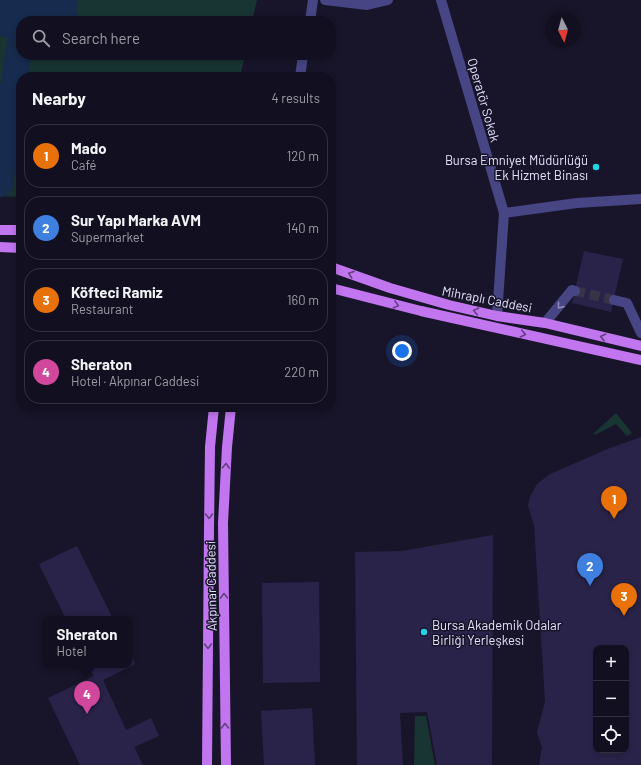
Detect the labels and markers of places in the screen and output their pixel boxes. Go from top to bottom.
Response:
place label: Bursa Emniyet Müdürlüğü Ek Hizmet Binası [445,152,588,183]
marker: Bursa Emniyet Müdürlüğü Ek Hizmet Binası [591,162,601,172]
pin: 1 [601,486,627,519]
pin: 2 [577,553,603,586]
pin: 3 [611,583,637,616]
place label: Bursa Akademik Odalar Birliği Yerleşkesi [432,617,562,648]
marker: Bursa Akademik Odalar Birliği Yerleşkesi [419,627,429,637]
pin: 4 [74,681,100,714]

